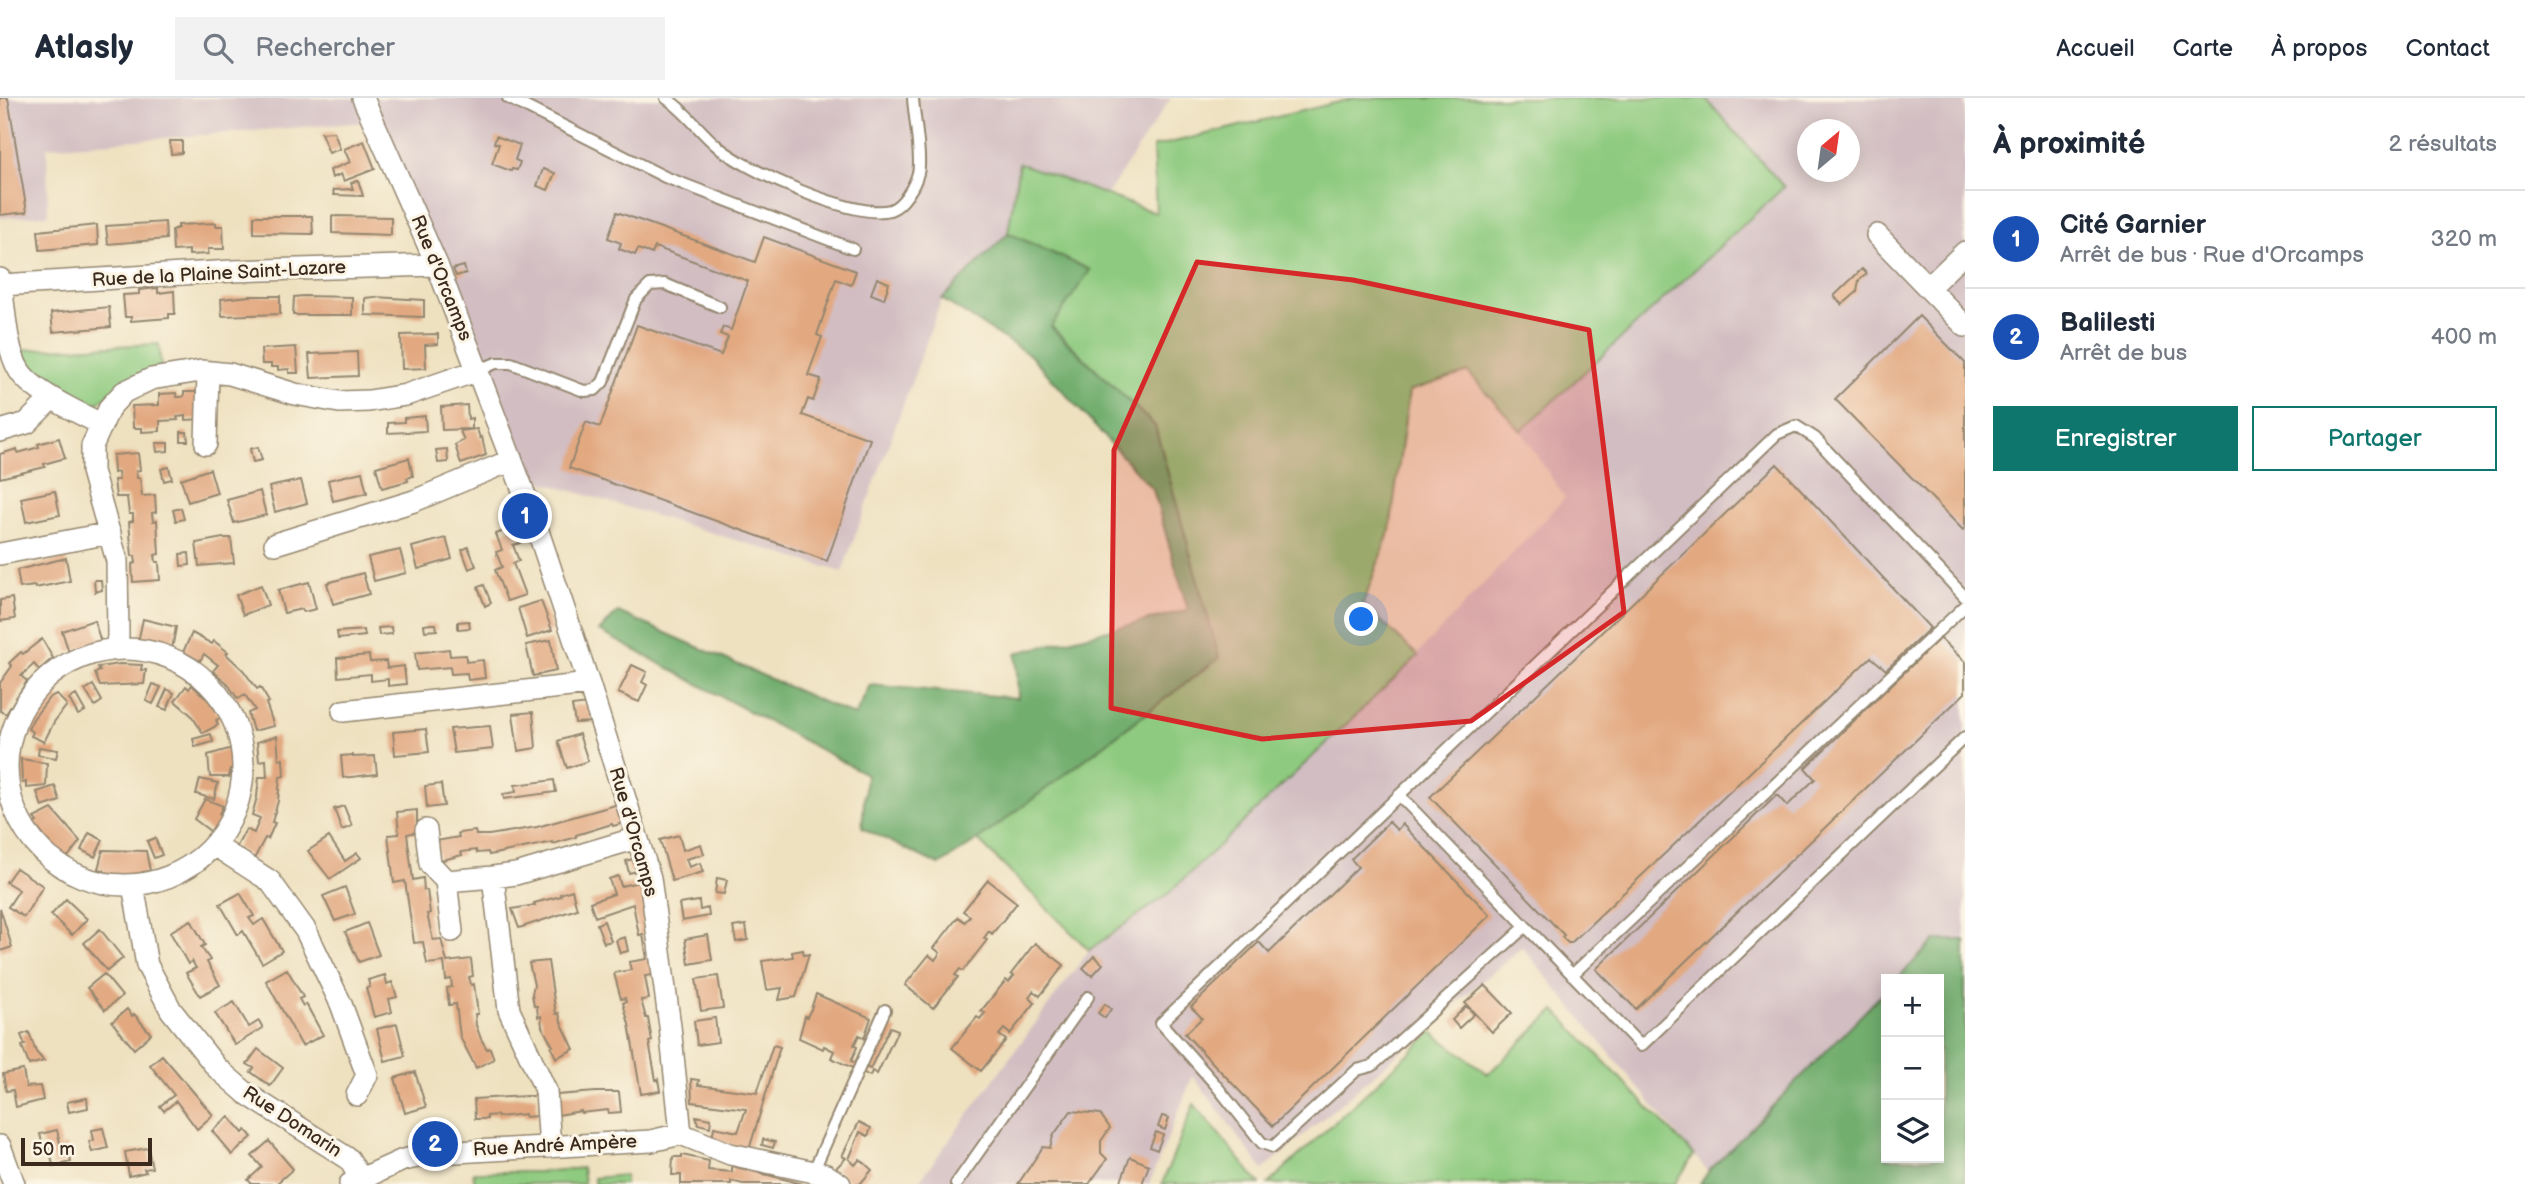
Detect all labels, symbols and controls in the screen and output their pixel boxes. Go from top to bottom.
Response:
search box [175,17,665,80]
text: Atlasly [35,28,133,68]
icon: search [199,29,237,67]
text: Rechercher [255,33,395,64]
text: Accueil [2056,34,2135,63]
text: Carte [2173,34,2233,63]
text: À propos [2271,34,2367,63]
text: Contact [2405,34,2490,63]
north arrow [1797,119,1860,182]
text: À proximité [1993,126,2145,162]
text: 2 résultats [2389,130,2497,158]
text: Cité Garnier [2060,210,2206,241]
street label: Rue d'Orcamps [405,212,477,344]
text: 1 [2011,225,2021,253]
text: 320 m [2431,225,2497,253]
text: Arrêt de bus · Rue d'Orcamps [2060,241,2364,269]
street label: Rue de la Plaine Saint-Lazare [91,256,347,292]
text: Balilesti [2060,308,2155,339]
text: 2 [2009,323,2023,351]
text: 400 m [2431,323,2497,351]
text: Arrêt de bus [2060,339,2187,367]
button: Enregistrer [1993,406,2238,471]
button: Partager [2252,406,2497,471]
pin: 1 [502,490,548,542]
your location [1344,602,1378,636]
street label: Rue d'Orcamps [604,765,662,899]
map controls [1881,974,1944,1163]
button: + [1881,974,1944,1037]
button: − [1881,1037,1944,1100]
street label: Rue Domarin [238,1081,346,1163]
button: layers [1881,1100,1944,1163]
pin: 2 [412,1118,458,1170]
street label: Rue André Ampère [472,1130,638,1162]
scale bar [21,1135,152,1167]
text: 50 m [32,1138,75,1161]

